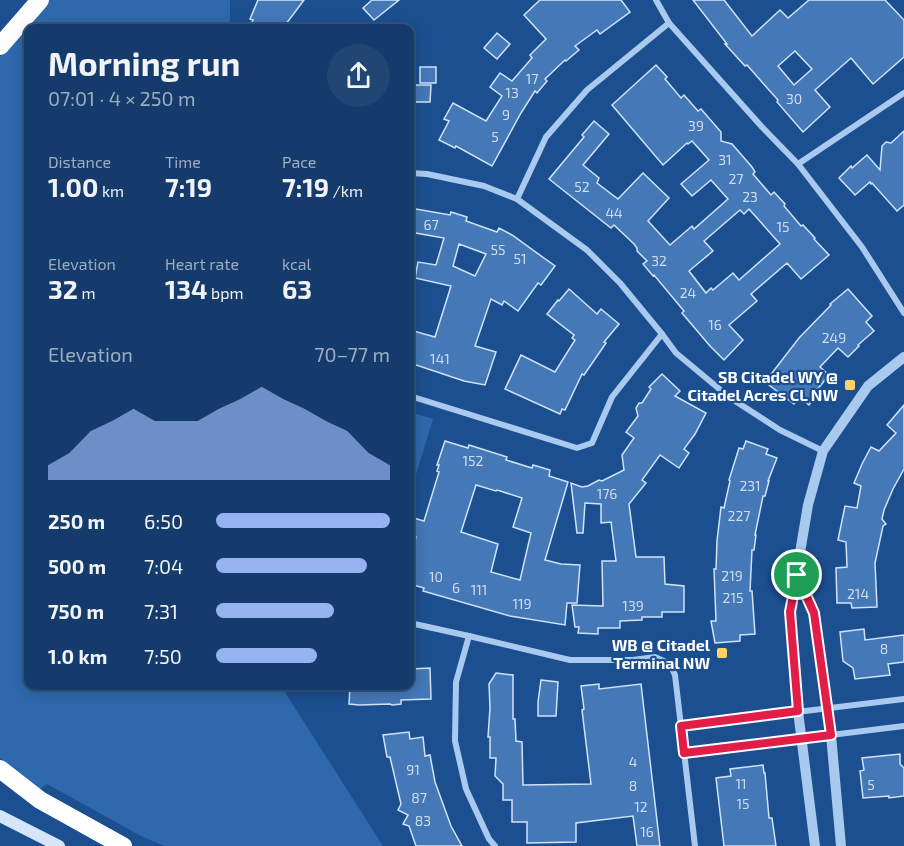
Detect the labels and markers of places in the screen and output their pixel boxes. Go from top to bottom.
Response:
place label: SB Citadel WY @ Citadel Acres CL NW [687,367,838,404]
marker: SB Citadel WY @ Citadel Acres CL NW [843,378,857,392]
pin [771,549,822,600]
place label: WB @ Citadel Terminal NW [612,635,711,672]
marker: WB @ Citadel Terminal NW [715,646,729,660]

